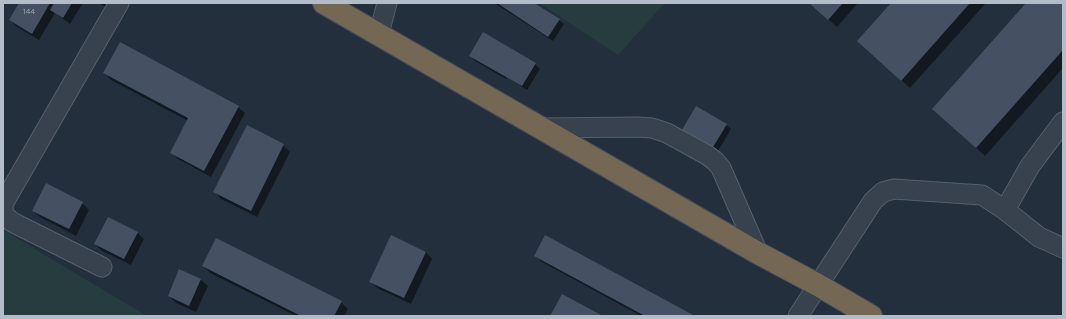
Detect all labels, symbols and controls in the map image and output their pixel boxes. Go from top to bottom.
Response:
house number: 144 [23,7,35,17]

